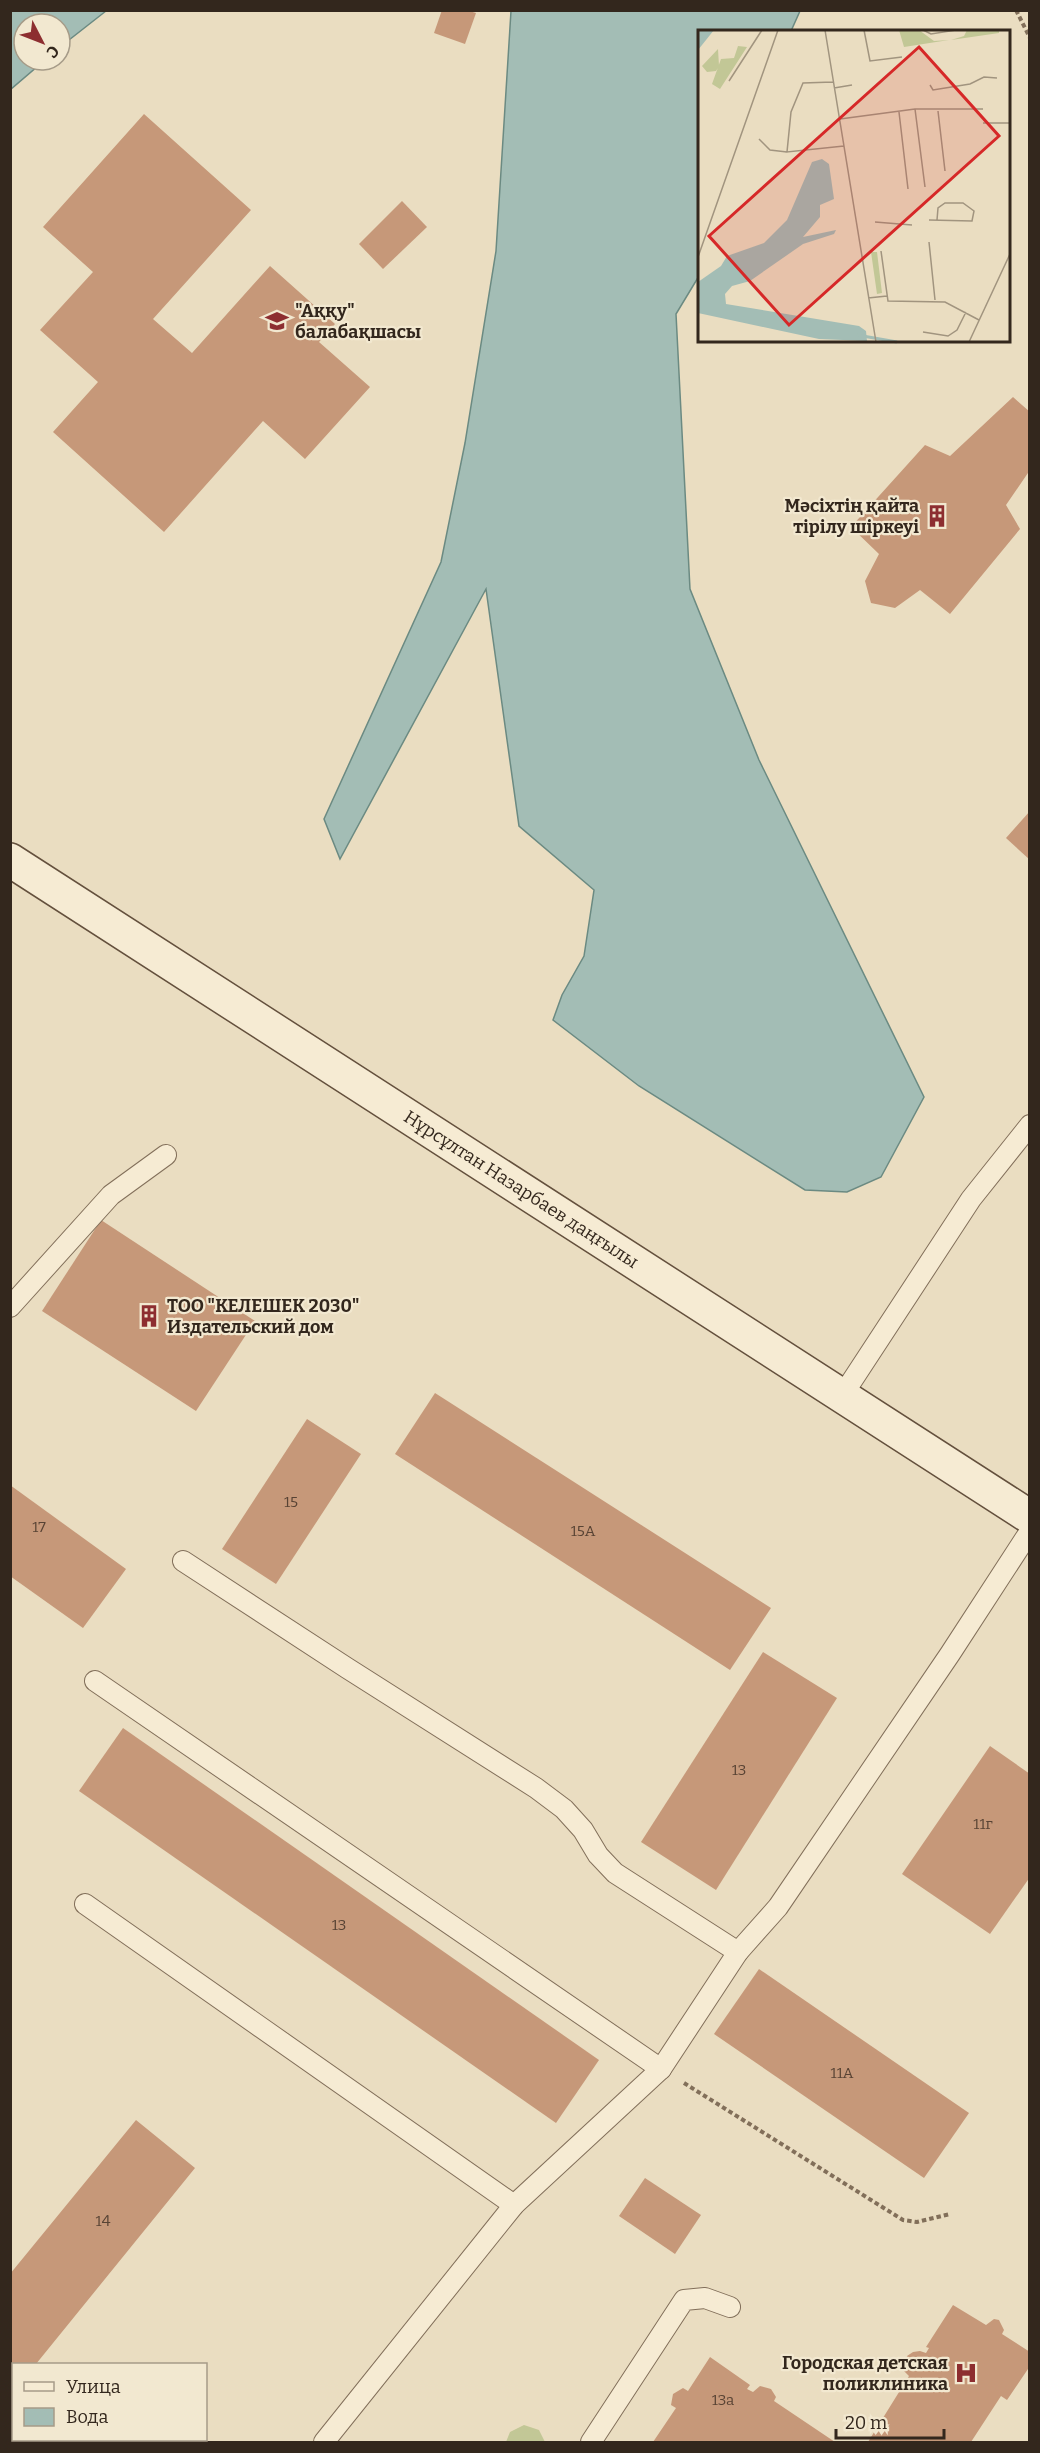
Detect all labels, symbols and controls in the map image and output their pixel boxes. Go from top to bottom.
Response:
north arrow [12,12,72,72]
inset map [698,30,1010,342]
text: С [42,42,63,62]
place label: "Аққу" балабақшасы [295,300,421,343]
school or university icon: "Аққу" балабақшасы [264,308,290,334]
place label: Мәсіхтің қайта тірілу шіркеуі [784,495,919,538]
building icon: Мәсіхтің қайта тірілу шіркеуі [924,503,950,529]
street label: Нұрсұлтан Назарбаев даңғылы [400,1106,643,1273]
place label: ТОО "КЕЛЕШЕК 2030" Издательский дом [167,1295,360,1338]
building icon: ТОО "КЕЛЕШЕК 2030" Издательский дом [136,1303,162,1329]
house number: 15 [284,1493,298,1511]
house number: 17 [32,1518,46,1536]
house number: 15А [571,1522,596,1540]
house number: 13 [732,1761,746,1779]
house number: 11г [973,1815,993,1833]
house number: 13 [332,1916,346,1934]
house number: 11А [831,2064,854,2082]
house number: 14 [96,2212,111,2230]
place label: Городская детская поликлиника [782,2352,948,2395]
hospital icon: Городская детская поликлиника [953,2360,979,2386]
legend [12,2363,207,2441]
text: Улица [66,2376,121,2398]
house number: 13а [712,2391,734,2409]
scale bar [836,2402,944,2440]
text: Вода [66,2406,108,2428]
text: 20 m [845,2412,887,2434]

